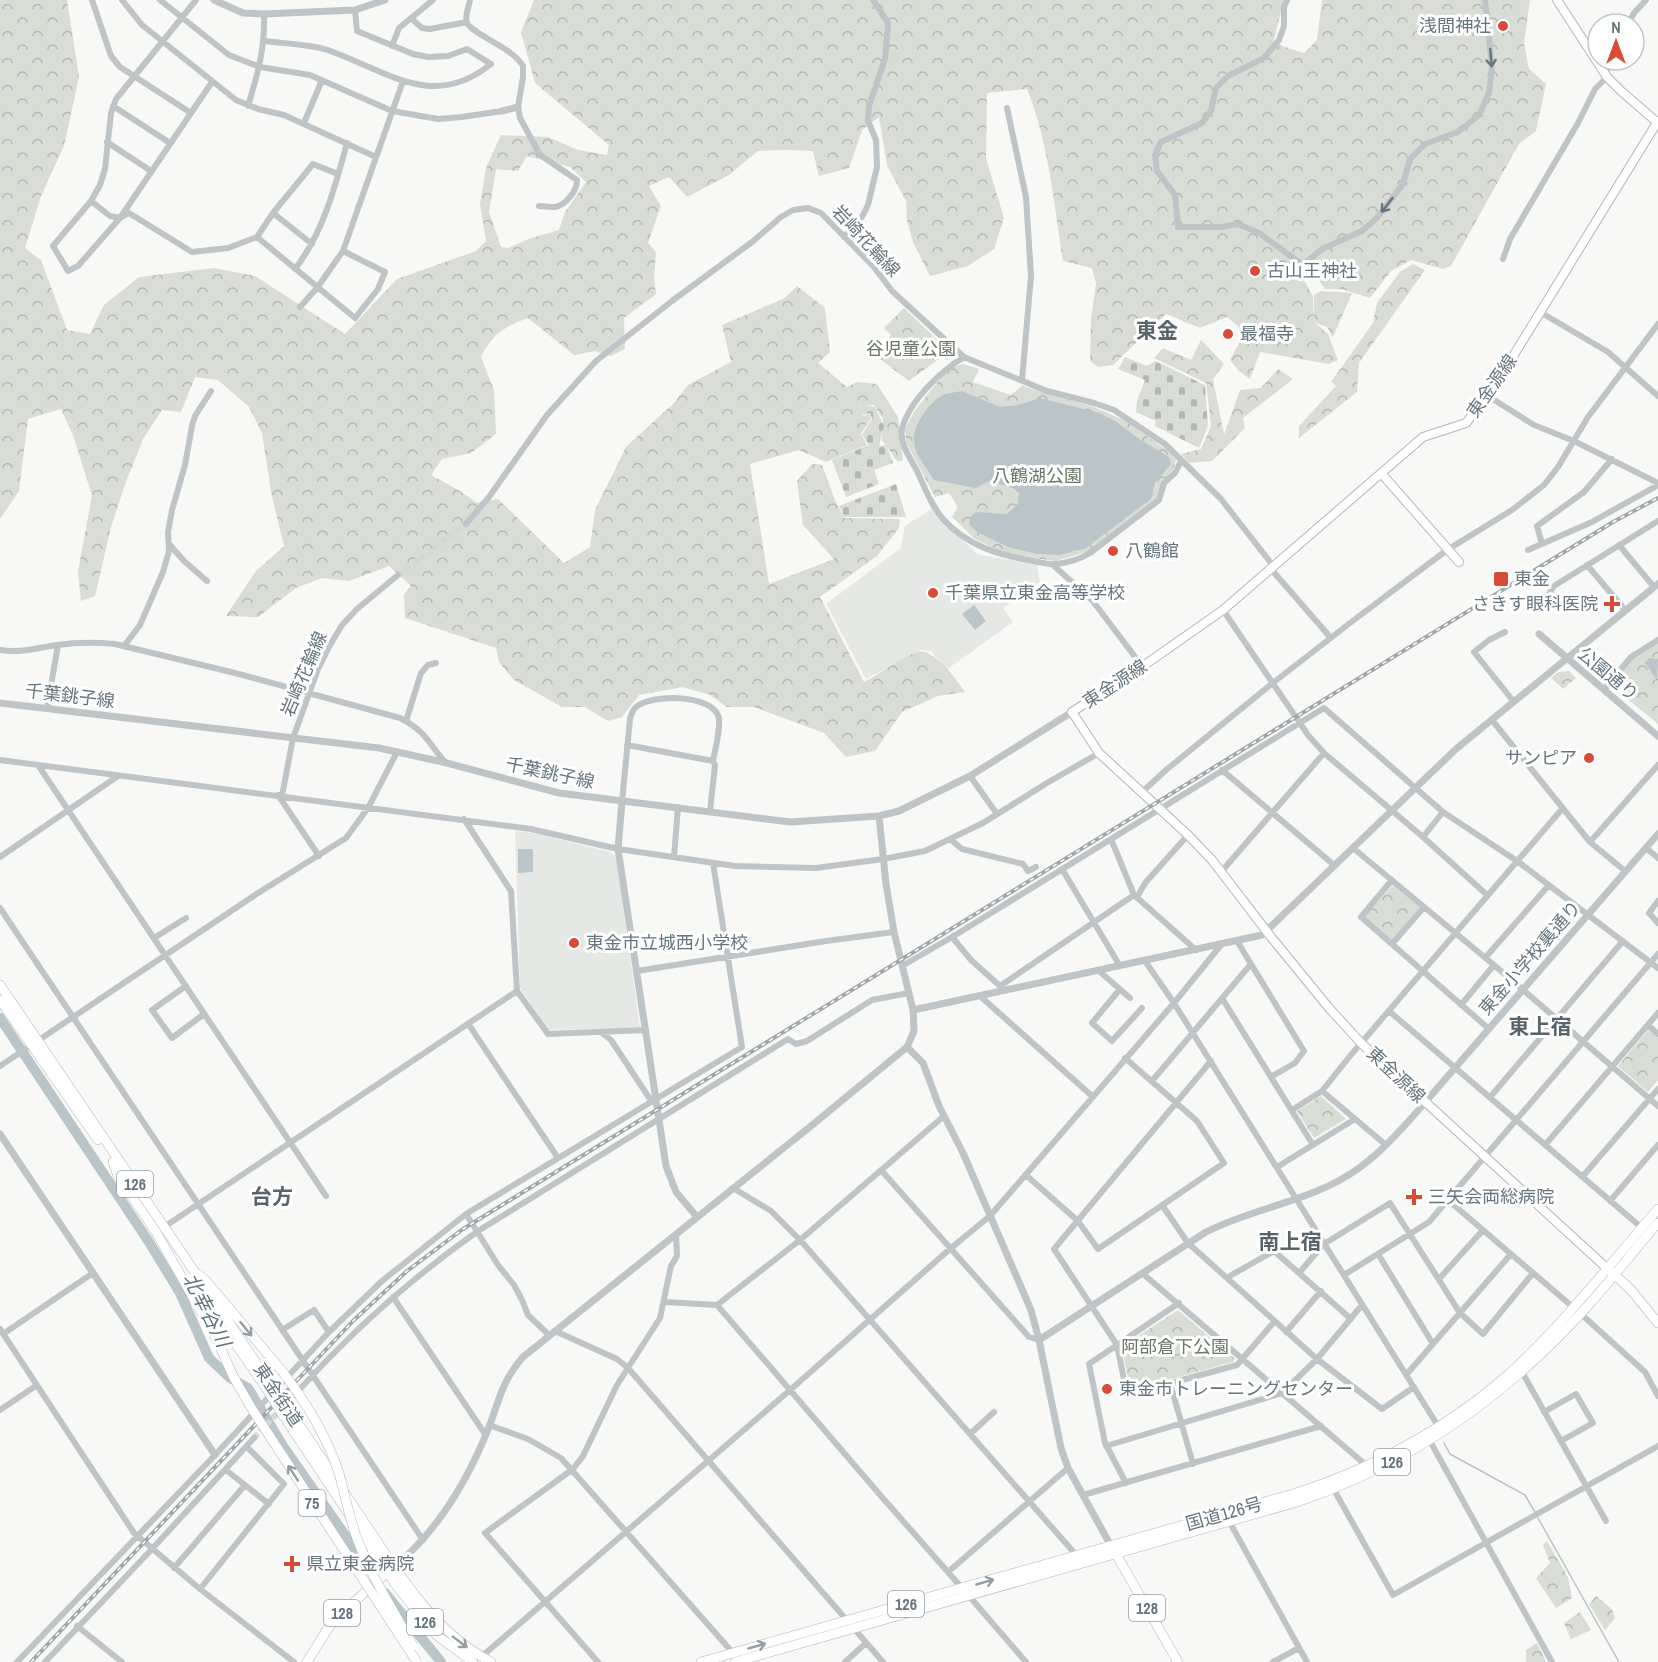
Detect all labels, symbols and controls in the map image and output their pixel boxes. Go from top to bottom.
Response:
north arrow [1586,12,1646,72]
place label: 浅間神社 [1419,13,1491,38]
text: N [1611,16,1621,38]
marker: 浅間神社 [1496,19,1510,33]
one-way arrow [1486,48,1497,68]
one-way arrow [1381,197,1394,213]
street label: 岩崎花輪線 [827,199,906,282]
place label: 古山王神社 [1267,258,1357,283]
marker: 古山王神社 [1248,264,1262,278]
district label: 東金 [1136,316,1178,345]
place label: 最福寺 [1240,321,1294,346]
marker: 最福寺 [1221,327,1235,341]
park label: 谷児童公園 [866,336,956,361]
street label: 東金源線 [1461,349,1522,422]
park label: 八鶴湖公園 [992,463,1082,488]
place label: 八鶴館 [1125,538,1179,563]
marker: 八鶴館 [1106,544,1120,558]
place label: 東金 [1514,566,1550,591]
marker: 東金 [1492,570,1510,588]
place label: 千葉県立東金高等学校 [945,580,1125,605]
marker: 千葉県立東金高等学校 [926,586,940,600]
place label: さきす眼科医院 [1472,591,1598,616]
marker: さきす眼科医院 [1603,595,1621,613]
street label: 岩崎花輪線 [274,627,333,720]
street label: 公園通り [1573,641,1644,706]
street label: 東金源線 [1078,653,1152,714]
street label: 千葉銚子線 [24,678,116,713]
place label: サンピア [1505,745,1577,770]
street label: 千葉銚子線 [503,751,597,794]
marker: サンピア [1582,751,1596,765]
street label: 東金小学校裏通り [1473,895,1586,1020]
place label: 東金市立城西小学校 [586,930,748,955]
marker: 東金市立城西小学校 [567,936,581,950]
district label: 東上宿 [1509,1012,1572,1041]
street label: 東金源線 [1361,1041,1431,1108]
road number: 126 [117,1171,153,1197]
district label: 台方 [251,1182,293,1211]
place label: 三矢会両総病院 [1428,1184,1554,1209]
marker: 三矢会両総病院 [1405,1188,1423,1206]
district label: 南上宿 [1259,1227,1322,1256]
water label: 北幸谷川 [177,1268,239,1353]
one-way arrow [240,1321,253,1337]
park label: 阿部倉下公園 [1121,1334,1229,1359]
street label: 東金街道 [248,1358,309,1432]
place label: 東金市トレーニングセンター [1119,1376,1353,1401]
marker: 東金市トレーニングセンター [1100,1382,1114,1396]
road number: 126 [1374,1449,1410,1475]
one-way arrow [287,1465,299,1481]
road number: 75 [298,1490,326,1516]
street label: 国道126号 [1183,1491,1265,1536]
place label: 県立東金病院 [306,1551,414,1576]
marker: 県立東金病院 [283,1555,301,1573]
one-way arrow [975,1575,994,1587]
road number: 126 [888,1591,924,1617]
road number: 128 [1129,1595,1165,1621]
road number: 128 [324,1600,360,1626]
road number: 126 [407,1609,443,1635]
one-way arrow [452,1636,468,1648]
one-way arrow [747,1640,766,1651]

